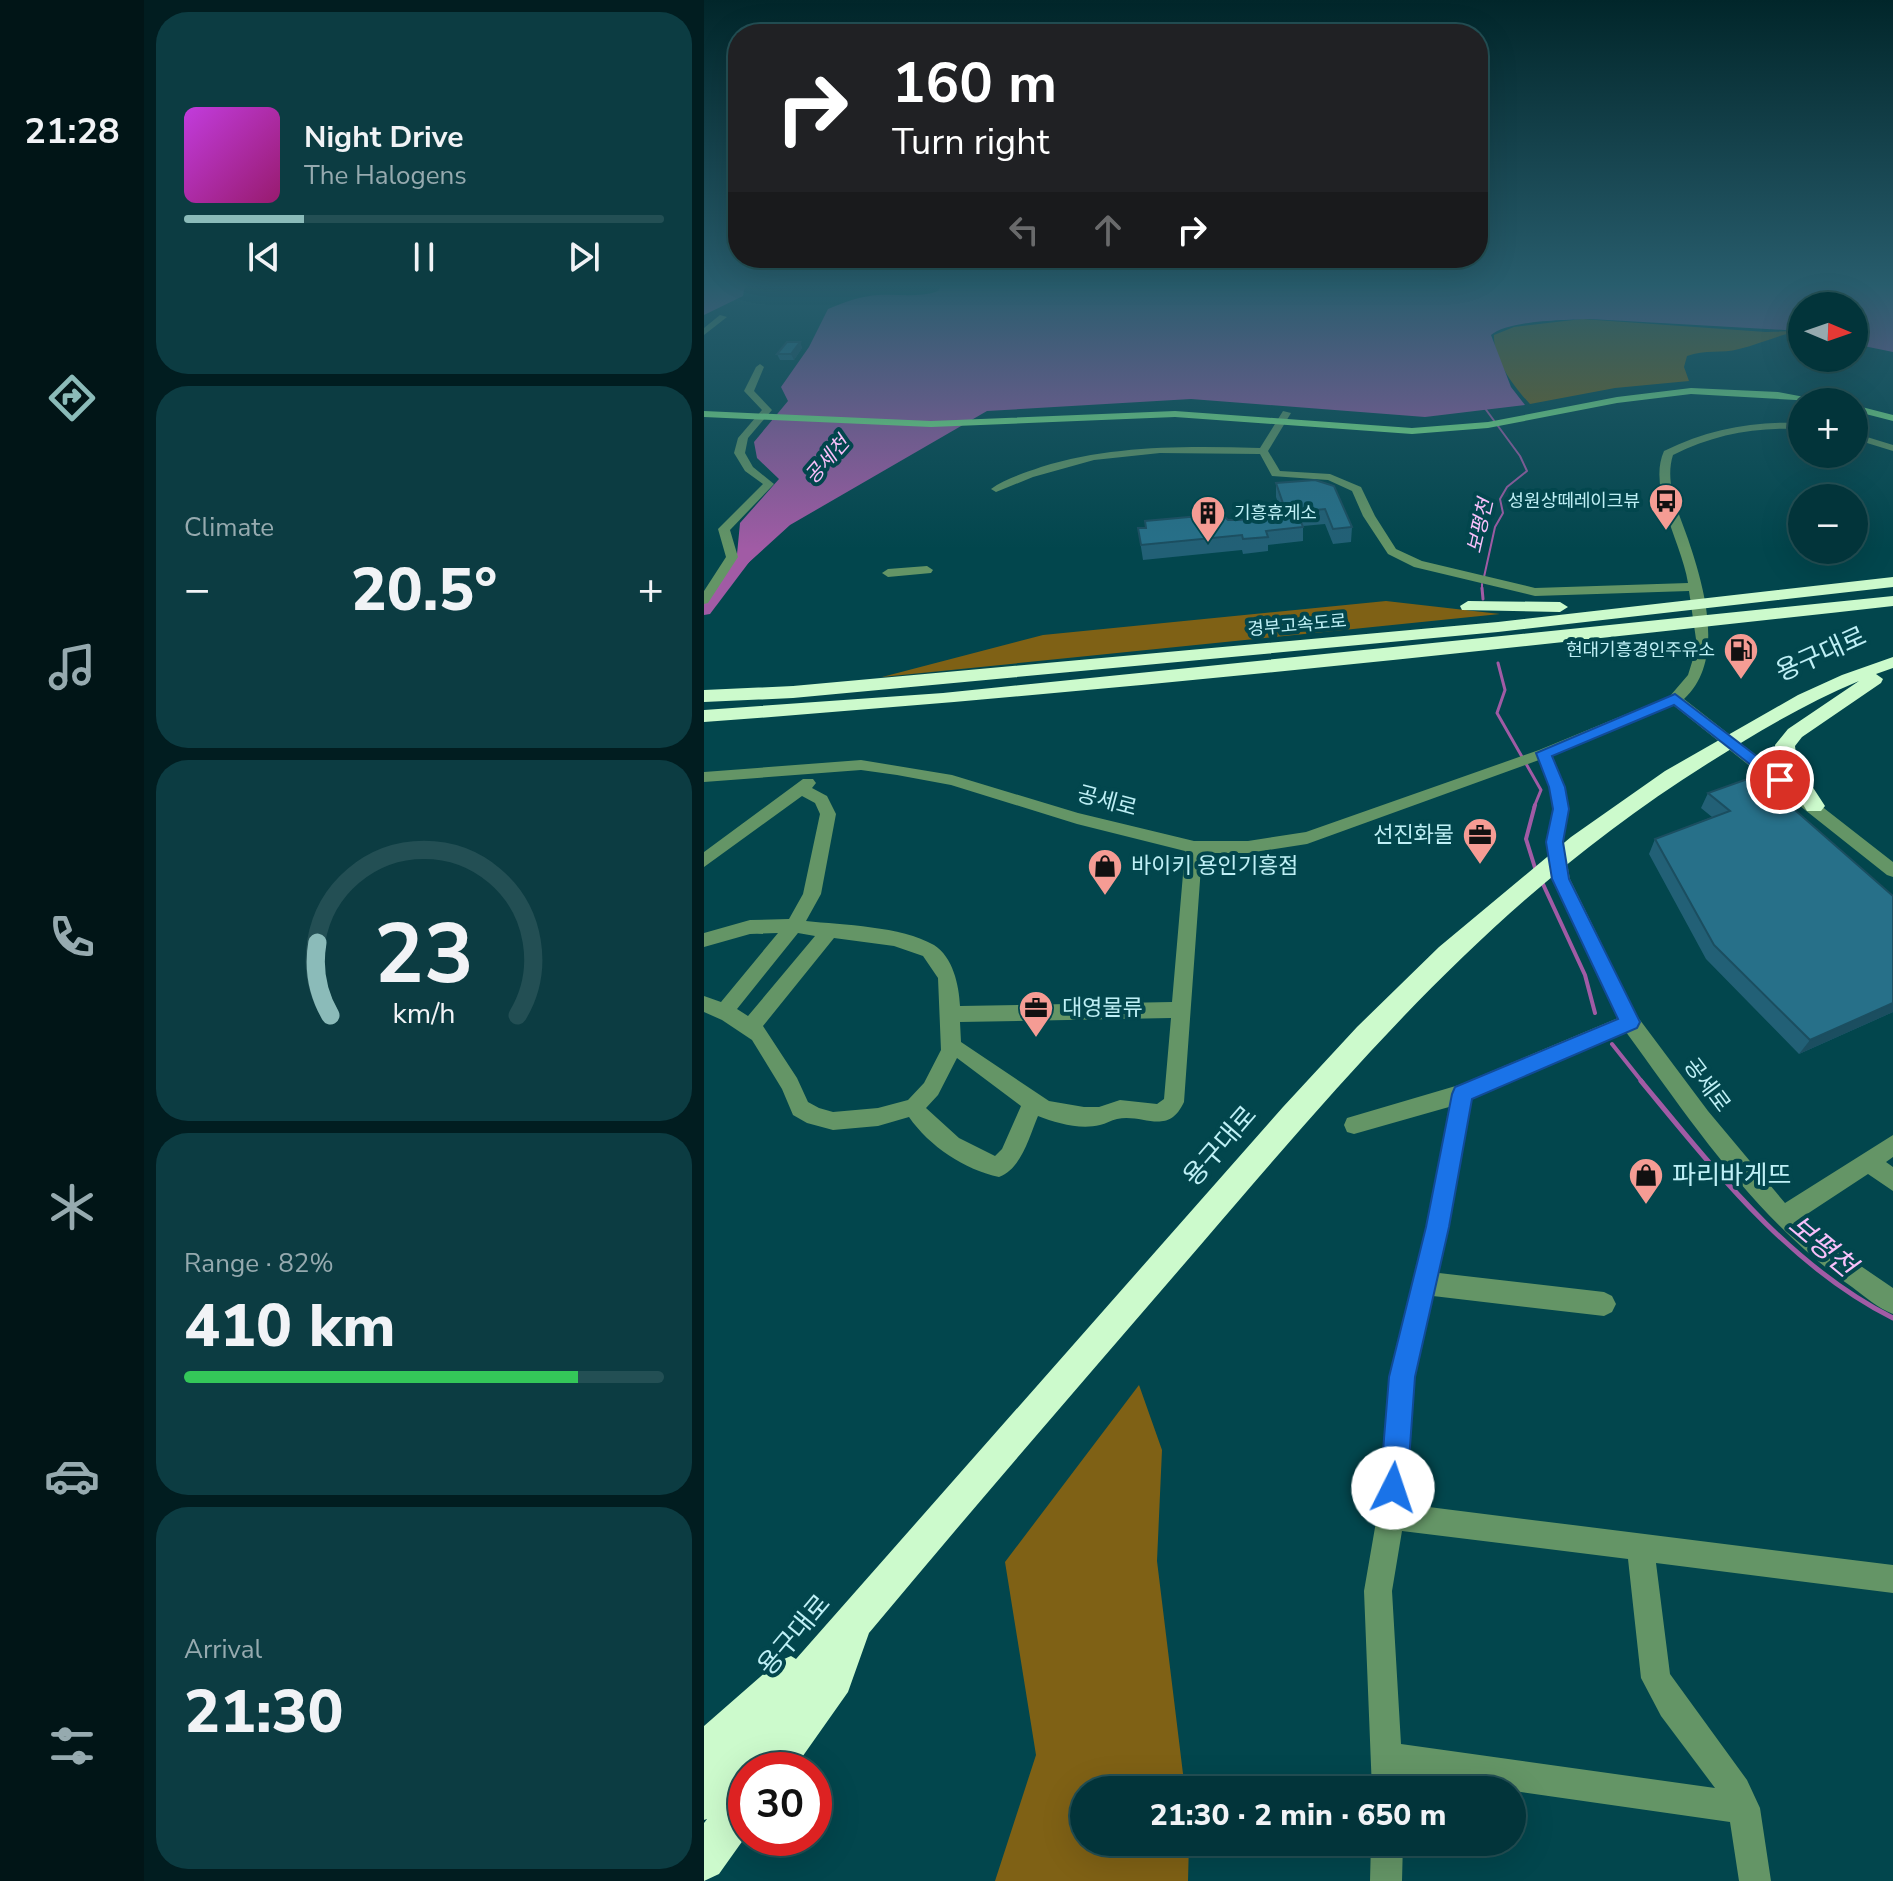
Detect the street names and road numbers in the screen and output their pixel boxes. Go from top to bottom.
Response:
street label: 경부고속도로 [1246,609,1348,641]
street label: 용구대로 [1770,619,1872,689]
street label: 공세로 [1074,779,1140,823]
street label: 공세로 [1677,1052,1737,1118]
street label: 용구대로 [1175,1098,1265,1194]
street label: 용구대로 [750,1587,838,1683]

